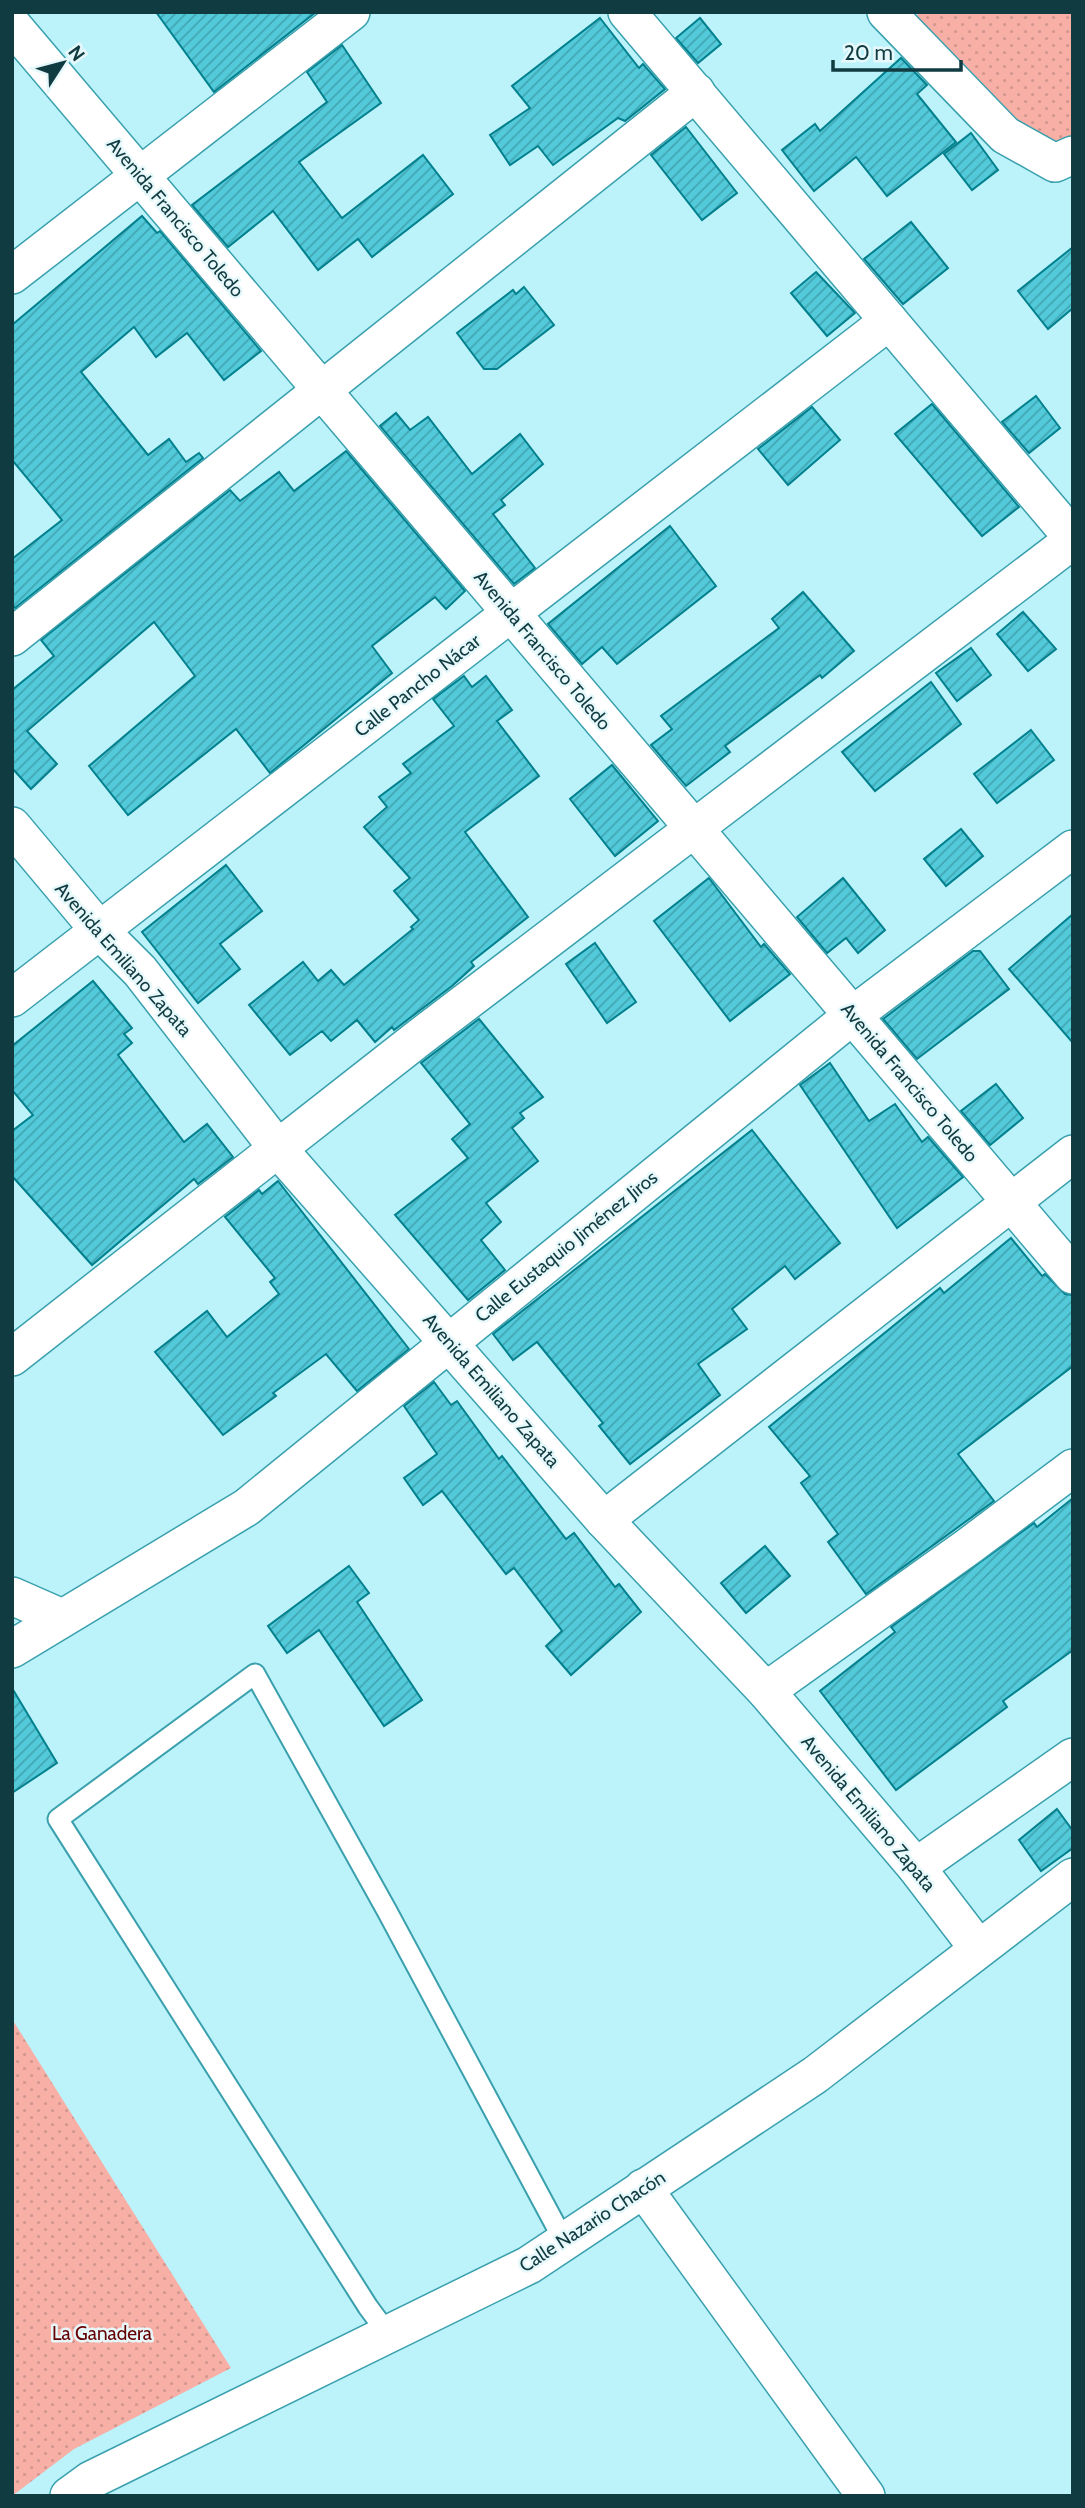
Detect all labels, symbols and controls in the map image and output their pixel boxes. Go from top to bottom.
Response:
north arrow [28,28,98,98]
scale bar [833,28,961,72]
text: 20 m [844,40,893,65]
text: N [63,41,90,65]
street label: Avenida Francisco Toledo [102,133,249,302]
street label: Avenida Francisco Toledo [469,566,616,735]
street label: Calle Pancho Nácar [350,629,485,742]
street label: Avenida Emiliano Zapata [50,877,197,1041]
street label: Avenida Francisco Toledo [836,998,983,1167]
street label: Calle Eustaquio Jiménez Jiros [470,1166,662,1327]
street label: Avenida Emiliano Zapata [418,1308,565,1472]
street label: Avenida Emiliano Zapata [797,1730,941,1896]
street label: Calle Nazario Chacón [515,2166,670,2277]
park label: La Ganadera [52,2322,152,2345]

